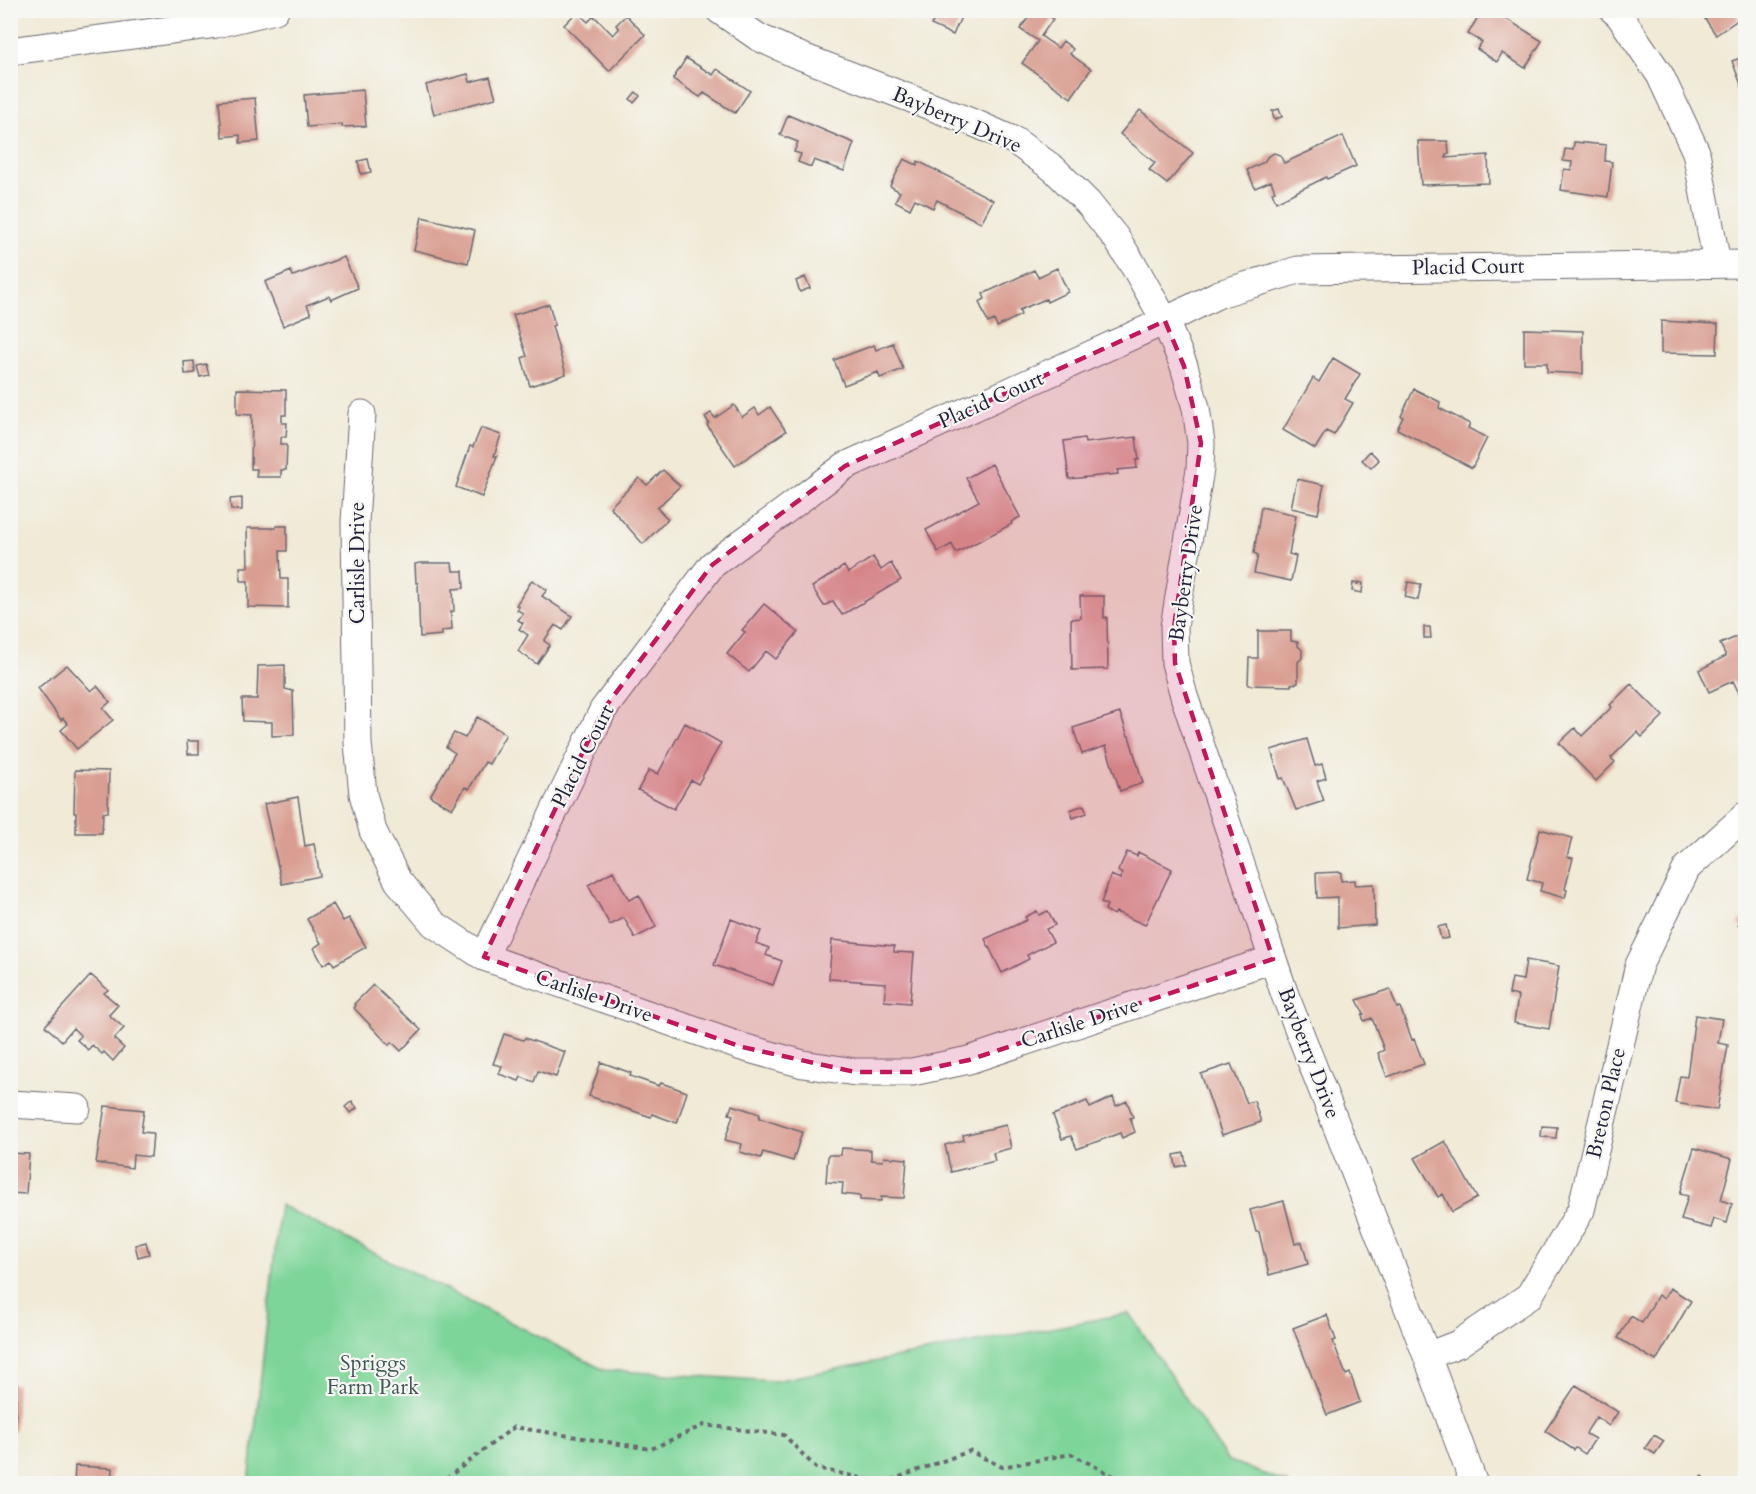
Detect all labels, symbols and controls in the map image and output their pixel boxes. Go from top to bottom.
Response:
street label: Bayberry Drive [888,80,1026,160]
street label: Placid Court [1412,252,1525,282]
street label: Placid Court [934,364,1049,436]
street label: Carlisle Drive [343,502,372,624]
street label: Bayberry Drive [1162,503,1210,643]
street label: Placid Court [545,699,622,813]
street label: Carlisle Drive [531,962,657,1030]
street label: Bayberry Drive [1271,983,1347,1123]
street label: Carlisle Drive [1017,990,1143,1056]
street label: Breton Place [1579,1045,1633,1161]
park label: Spriggs Farm Park [327,1349,420,1402]

